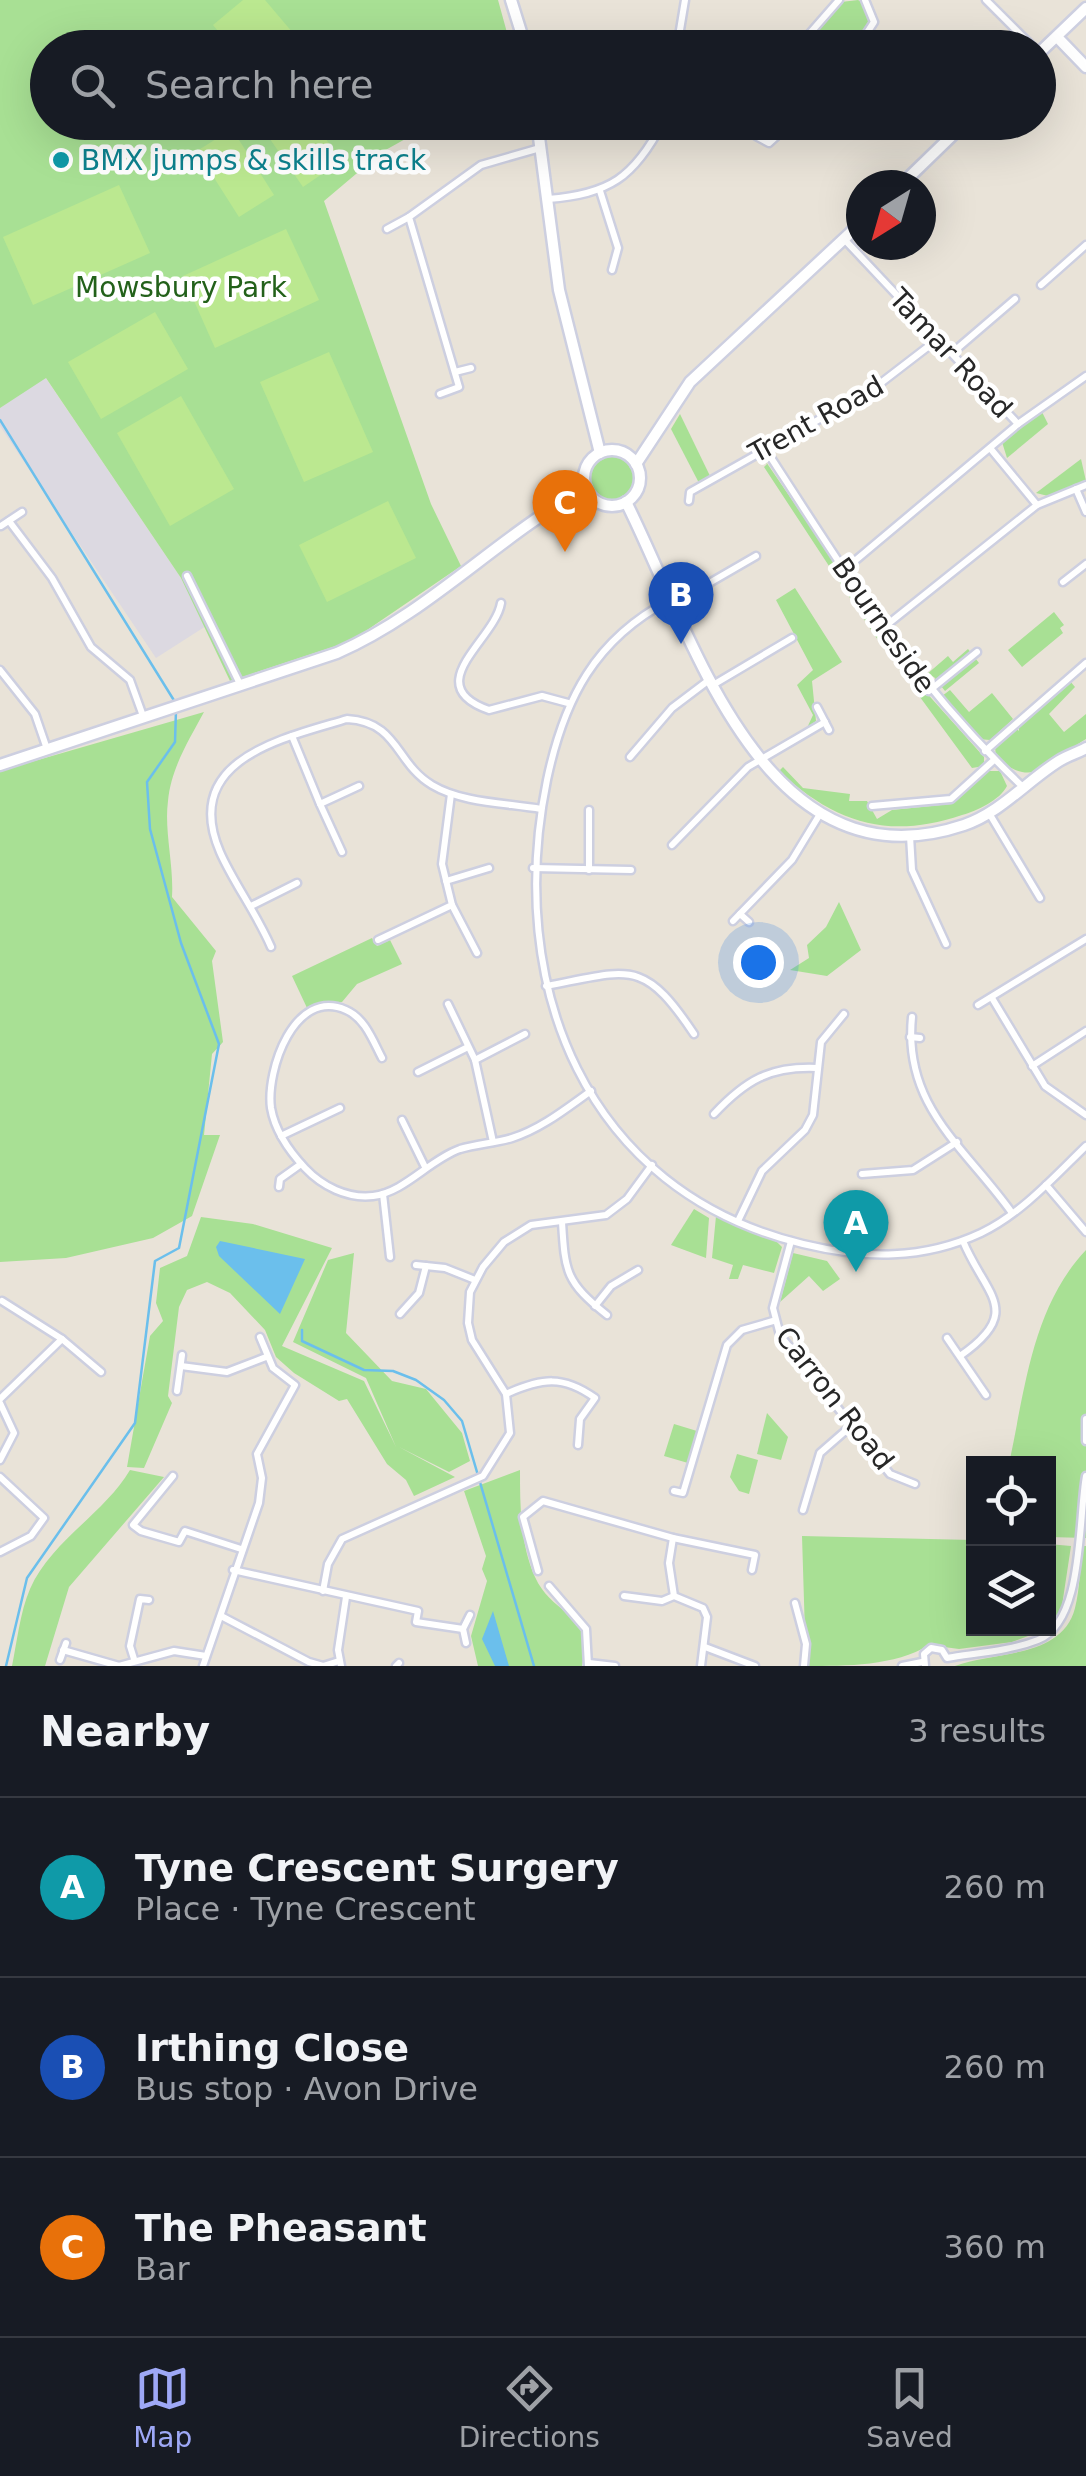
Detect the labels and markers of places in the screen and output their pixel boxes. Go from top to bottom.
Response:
place label: BMX jumps & skills track [81,144,427,177]
marker: BMX jumps & skills track [50,149,72,171]
pin: C [532,470,598,552]
pin: B [648,562,714,644]
pin: A [824,1190,888,1272]

